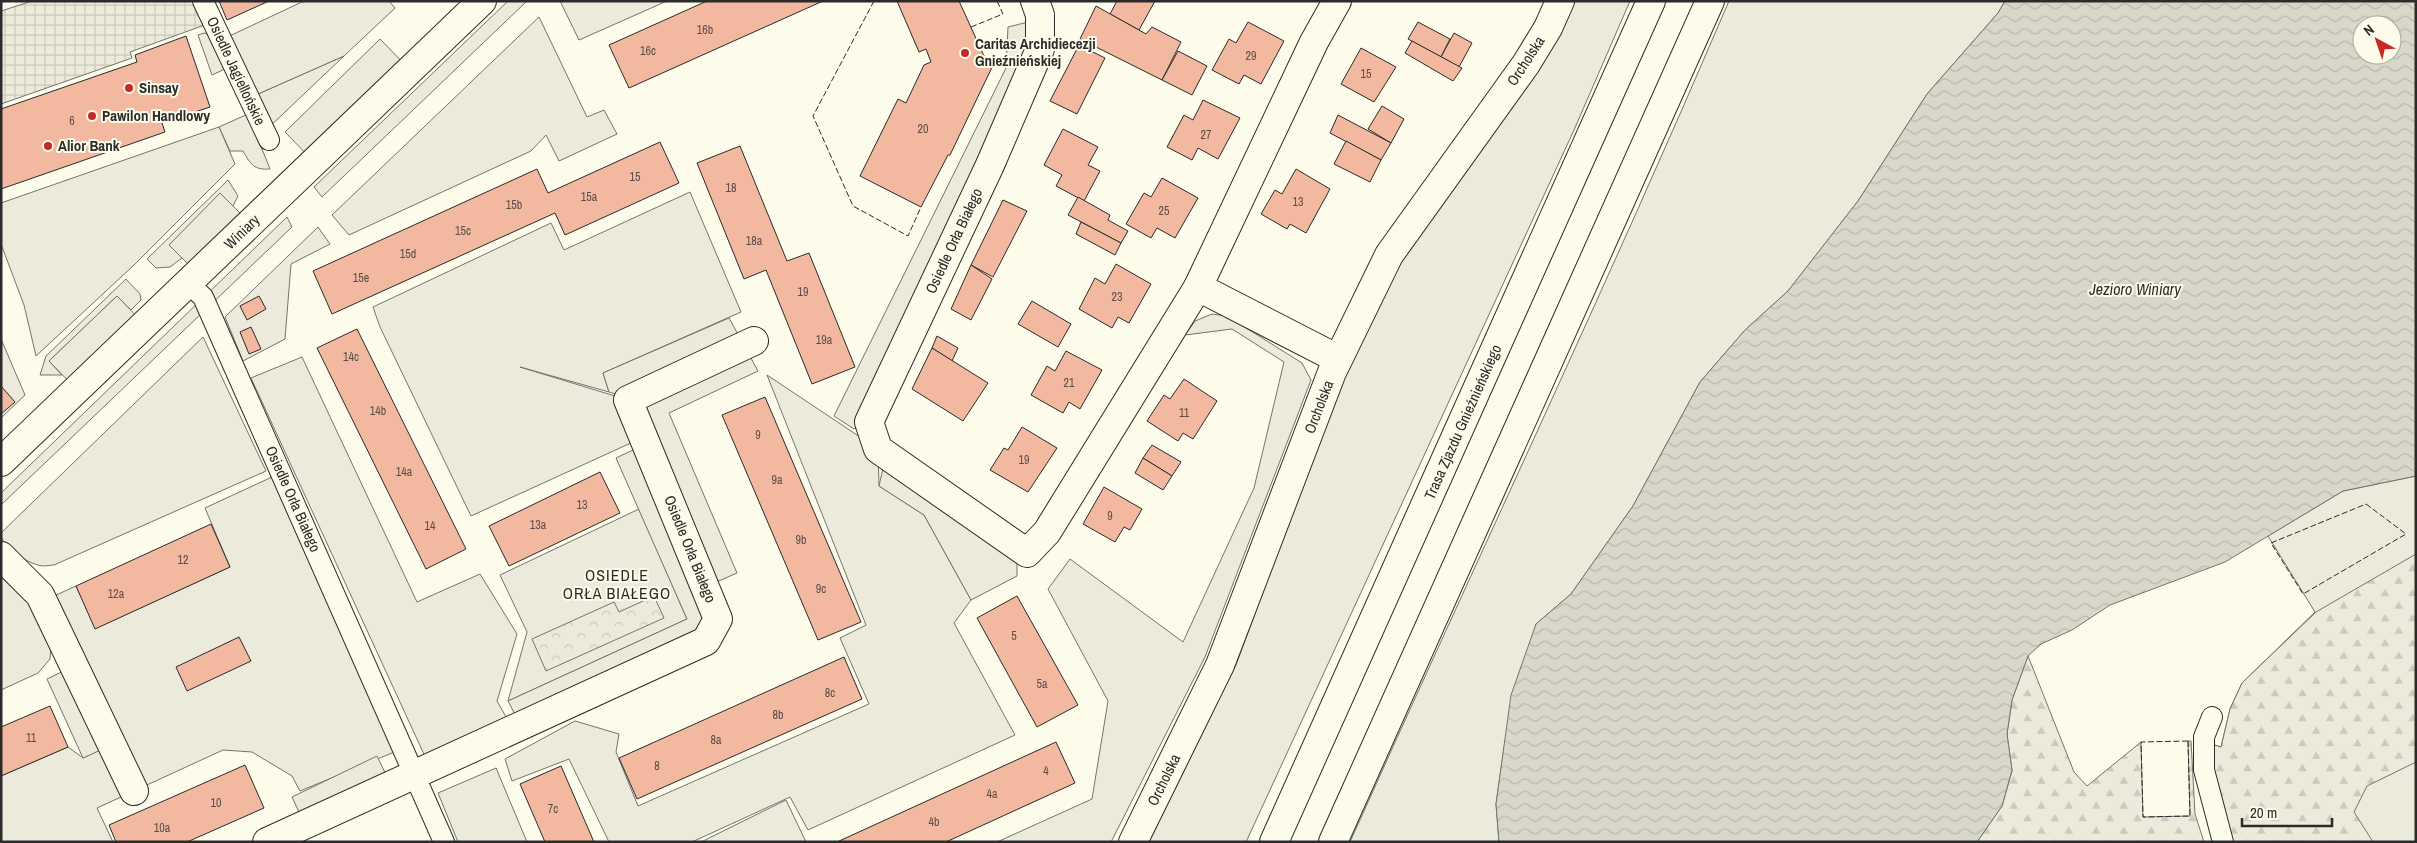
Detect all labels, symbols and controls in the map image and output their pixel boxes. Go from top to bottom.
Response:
street label: Osiedle Jagiellońskie [202,13,271,129]
north arrow [2352,15,2402,65]
text: N [2360,20,2378,40]
house number: 16b [697,22,713,38]
street label: Orcholska [1502,32,1550,90]
place label: Caritas Archidiecezji Gnieźnieńskiej [975,33,1096,71]
house number: 16c [640,43,656,59]
marker: Caritas Archidiecezji Gnieźnieńskiej [959,47,971,59]
house number: 29 [1246,48,1256,64]
house number: 15 [1361,66,1372,82]
place label: Sinsay [139,77,179,98]
marker: Sinsay [123,82,135,94]
place label: Pawilon Handlowy [102,105,210,126]
marker: Pawilon Handlowy [86,110,98,122]
house number: 6 [69,113,75,129]
house number: 20 [918,121,928,137]
house number: 27 [1201,127,1212,143]
place label: Alior Bank [58,135,120,156]
marker: Alior Bank [42,140,54,152]
house number: 15 [630,169,641,185]
house number: 18 [726,180,736,196]
street label: Osiedle Orła Białego [920,184,987,297]
house number: 15a [581,189,598,205]
house number: 13 [1293,194,1303,210]
house number: 15b [506,197,522,213]
house number: 25 [1159,203,1170,219]
street label: Winiary [219,209,265,254]
house number: 15c [455,223,471,239]
house number: 18a [746,233,763,249]
house number: 15d [400,246,416,262]
house number: 15e [353,270,369,286]
water label: Jezioro Winiary [2088,278,2182,300]
house number: 19 [798,284,808,300]
house number: 23 [1112,289,1122,305]
house number: 19a [816,332,833,348]
street label: Trasa Zjazdu Gnieźnieńskiego [1419,341,1506,503]
house number: 14c [343,349,359,365]
house number: 21 [1064,375,1075,391]
street label: Orcholska [1299,377,1338,436]
house number: 14b [370,403,386,419]
house number: 11 [1179,405,1190,421]
house number: 9 [755,427,761,443]
street label: Osiedle Orła Białego [261,442,326,555]
house number: 19 [1019,452,1029,468]
house number: 14a [396,464,413,480]
house number: 9a [772,472,783,488]
street label: Osiedle Orła Białego [659,492,722,606]
house number: 13 [577,497,587,513]
house number: 9 [1107,508,1113,524]
house number: 13a [530,517,547,533]
house number: 14 [425,518,436,534]
house number: 9b [796,532,806,548]
house number: 12 [178,552,188,568]
district label: OSIEDLE ORŁA BIAŁEGO [563,564,671,604]
house number: 9c [816,581,826,597]
house number: 12a [108,586,125,602]
house number: 5 [1011,628,1017,644]
house number: 5a [1037,676,1048,692]
house number: 8c [825,685,835,701]
house number: 8b [773,707,783,723]
house number: 11 [26,730,37,746]
house number: 8a [711,732,722,748]
street label: Orcholska [1142,750,1185,809]
house number: 8 [654,758,660,774]
house number: 4 [1043,763,1049,779]
house number: 4a [987,786,998,802]
house number: 10 [211,795,221,811]
scale bar [2242,796,2332,828]
house number: 7c [548,801,558,817]
text: 20 m [2250,802,2277,823]
house number: 4b [929,814,939,830]
house number: 10a [154,820,171,836]

